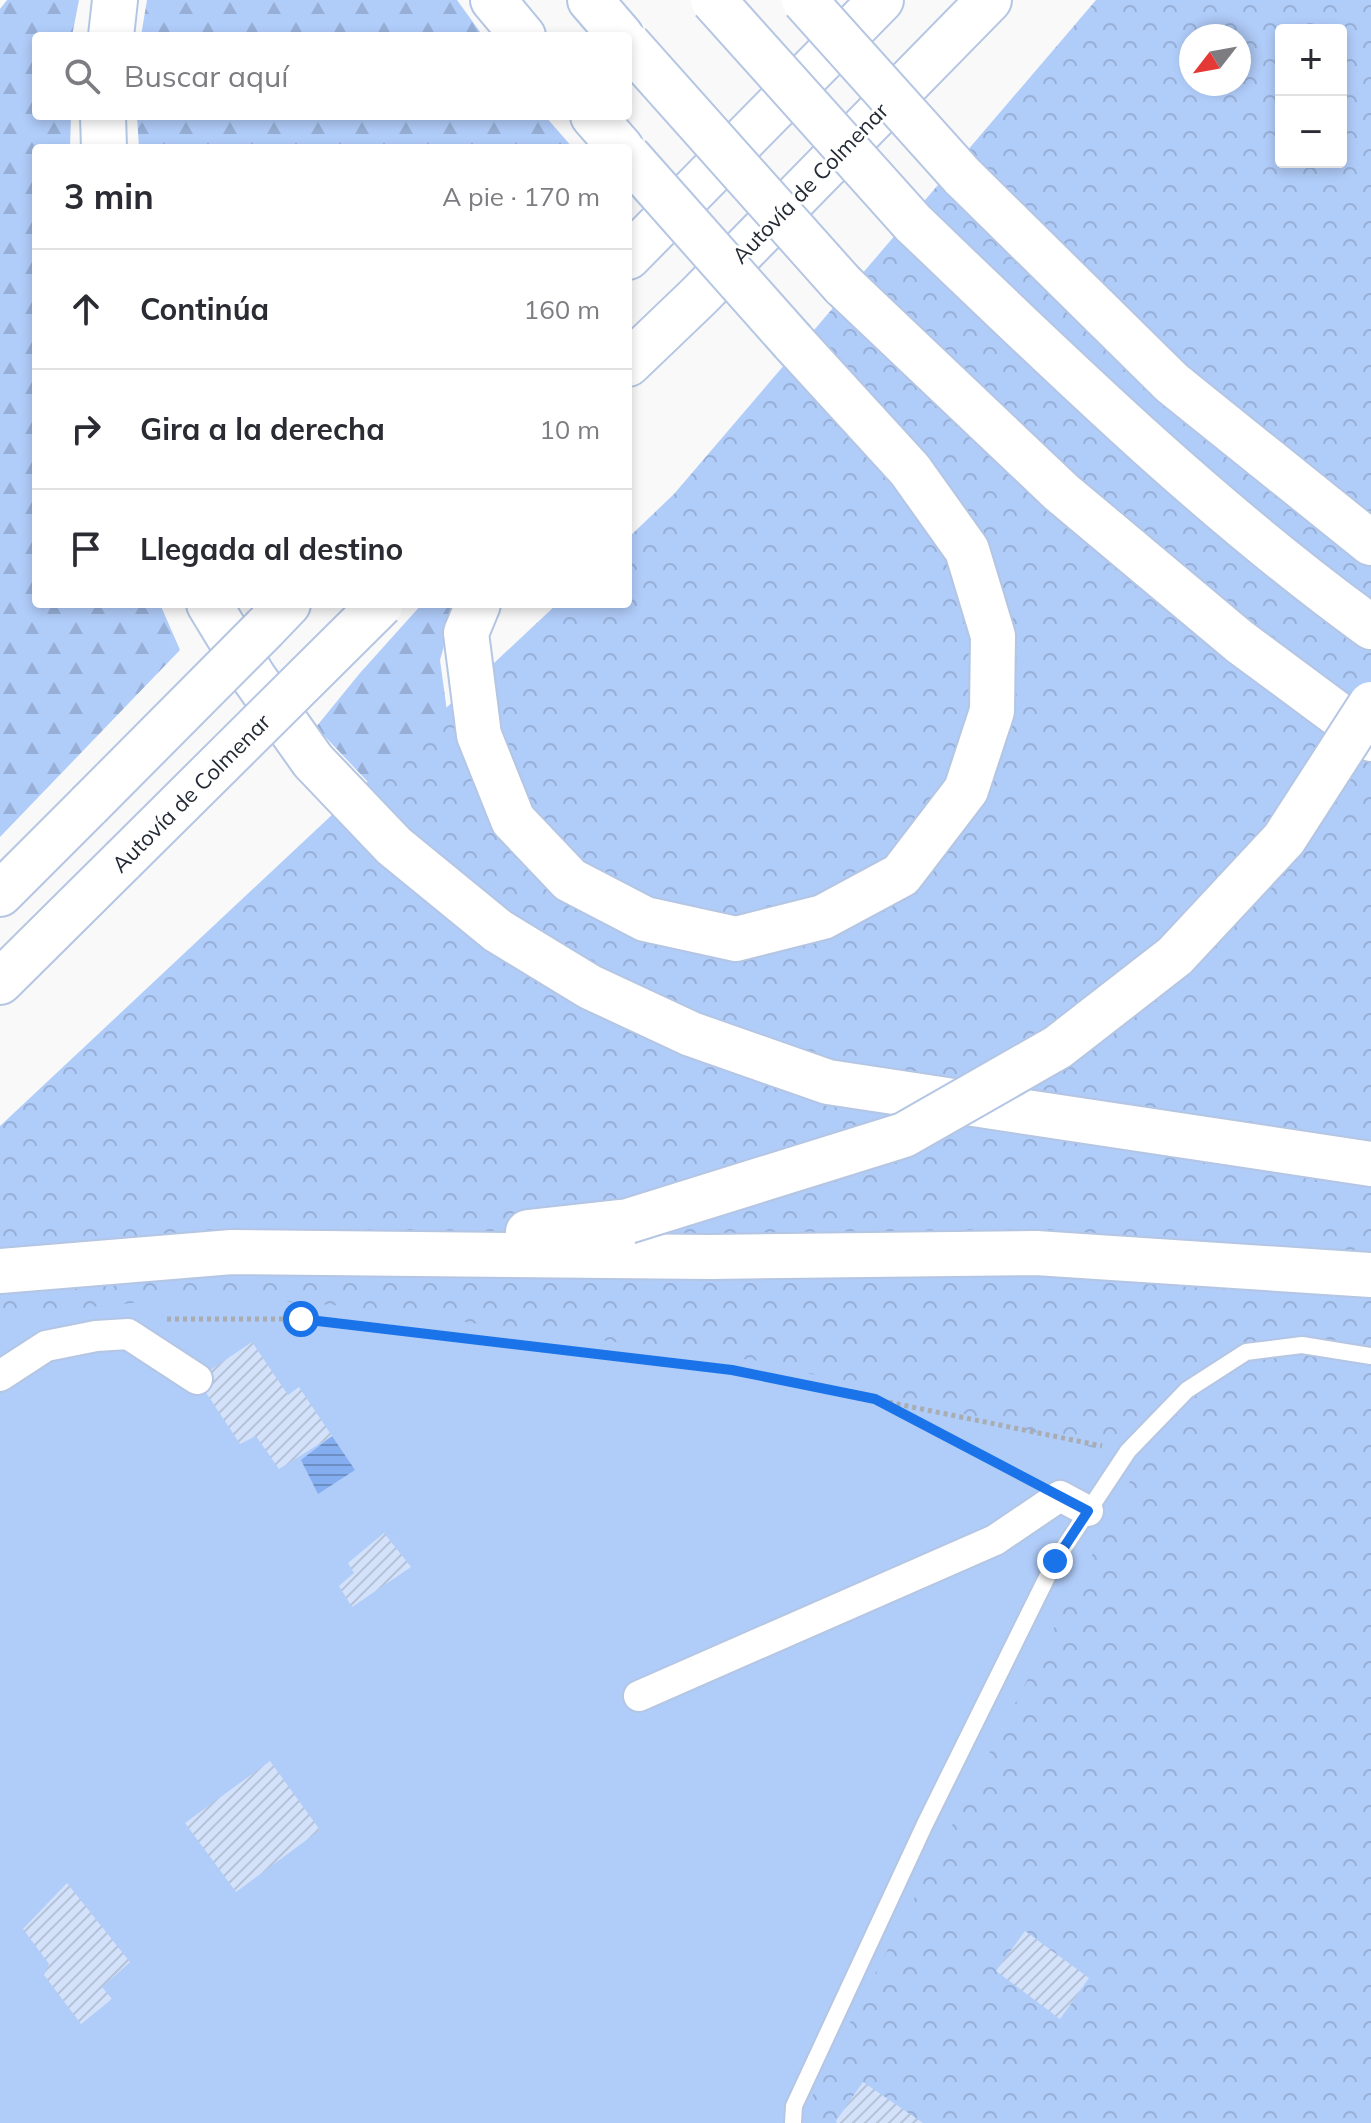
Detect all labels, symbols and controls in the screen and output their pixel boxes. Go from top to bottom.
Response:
north arrow [1179,24,1251,96]
map controls [1275,24,1347,168]
button: + [1275,24,1347,96]
search box [32,32,632,120]
icon: search [60,54,104,98]
text: Buscar aquí [124,57,289,95]
button: − [1275,96,1347,168]
street label: Autovía de Colmenar [726,97,894,269]
text: 3 min [64,175,154,218]
text: A pie · 170 m [442,180,600,213]
icon: ahead [64,287,108,331]
text: Continúa [140,290,269,328]
text: 160 m [524,293,600,326]
icon: right [64,407,108,451]
text: Gira a la derecha [140,410,385,448]
text: 10 m [539,413,600,446]
icon: arrive [64,527,108,571]
text: Llegada al destino [140,530,403,568]
street label: Autovía de Colmenar [106,708,276,878]
route start [283,1301,319,1337]
route end [1037,1543,1073,1579]

